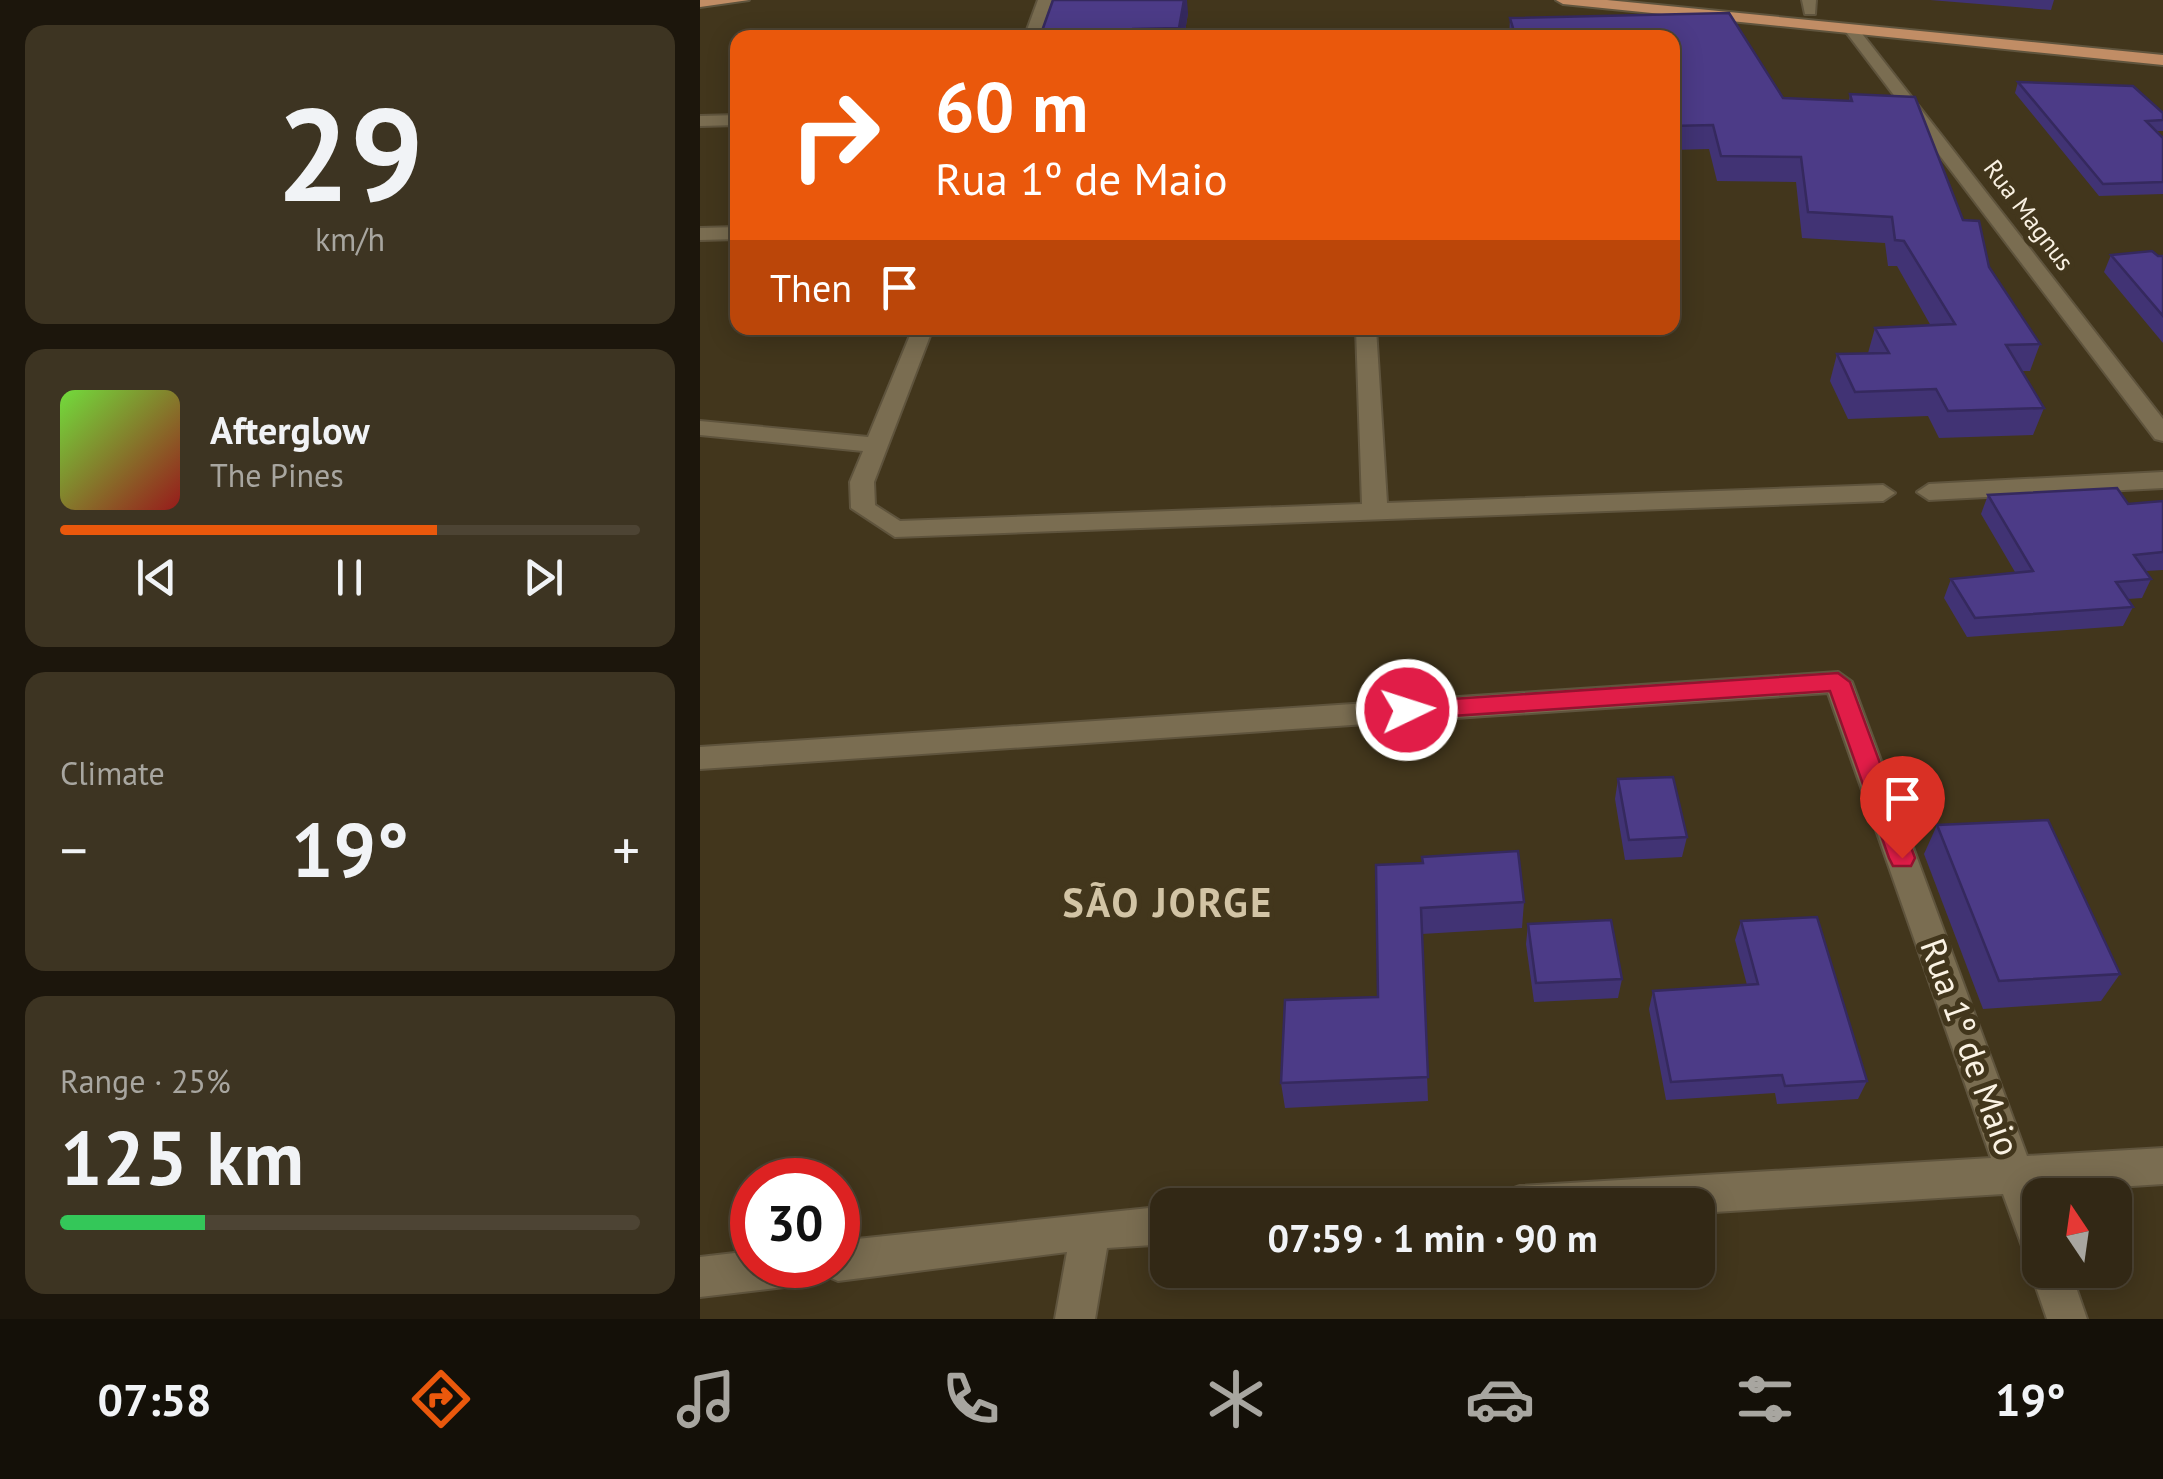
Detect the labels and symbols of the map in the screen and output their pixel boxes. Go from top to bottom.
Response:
street label: Rua Magnus [1977,153,2081,277]
position arrow [1355,658,1459,762]
pin [1860,756,1945,859]
district label: SÃO JORGE [1062,876,1274,928]
street label: Rua 1º de Maio [1910,932,2031,1161]
speed limit sign: 30 [730,1158,860,1288]
north arrow [2022,1178,2132,1288]

